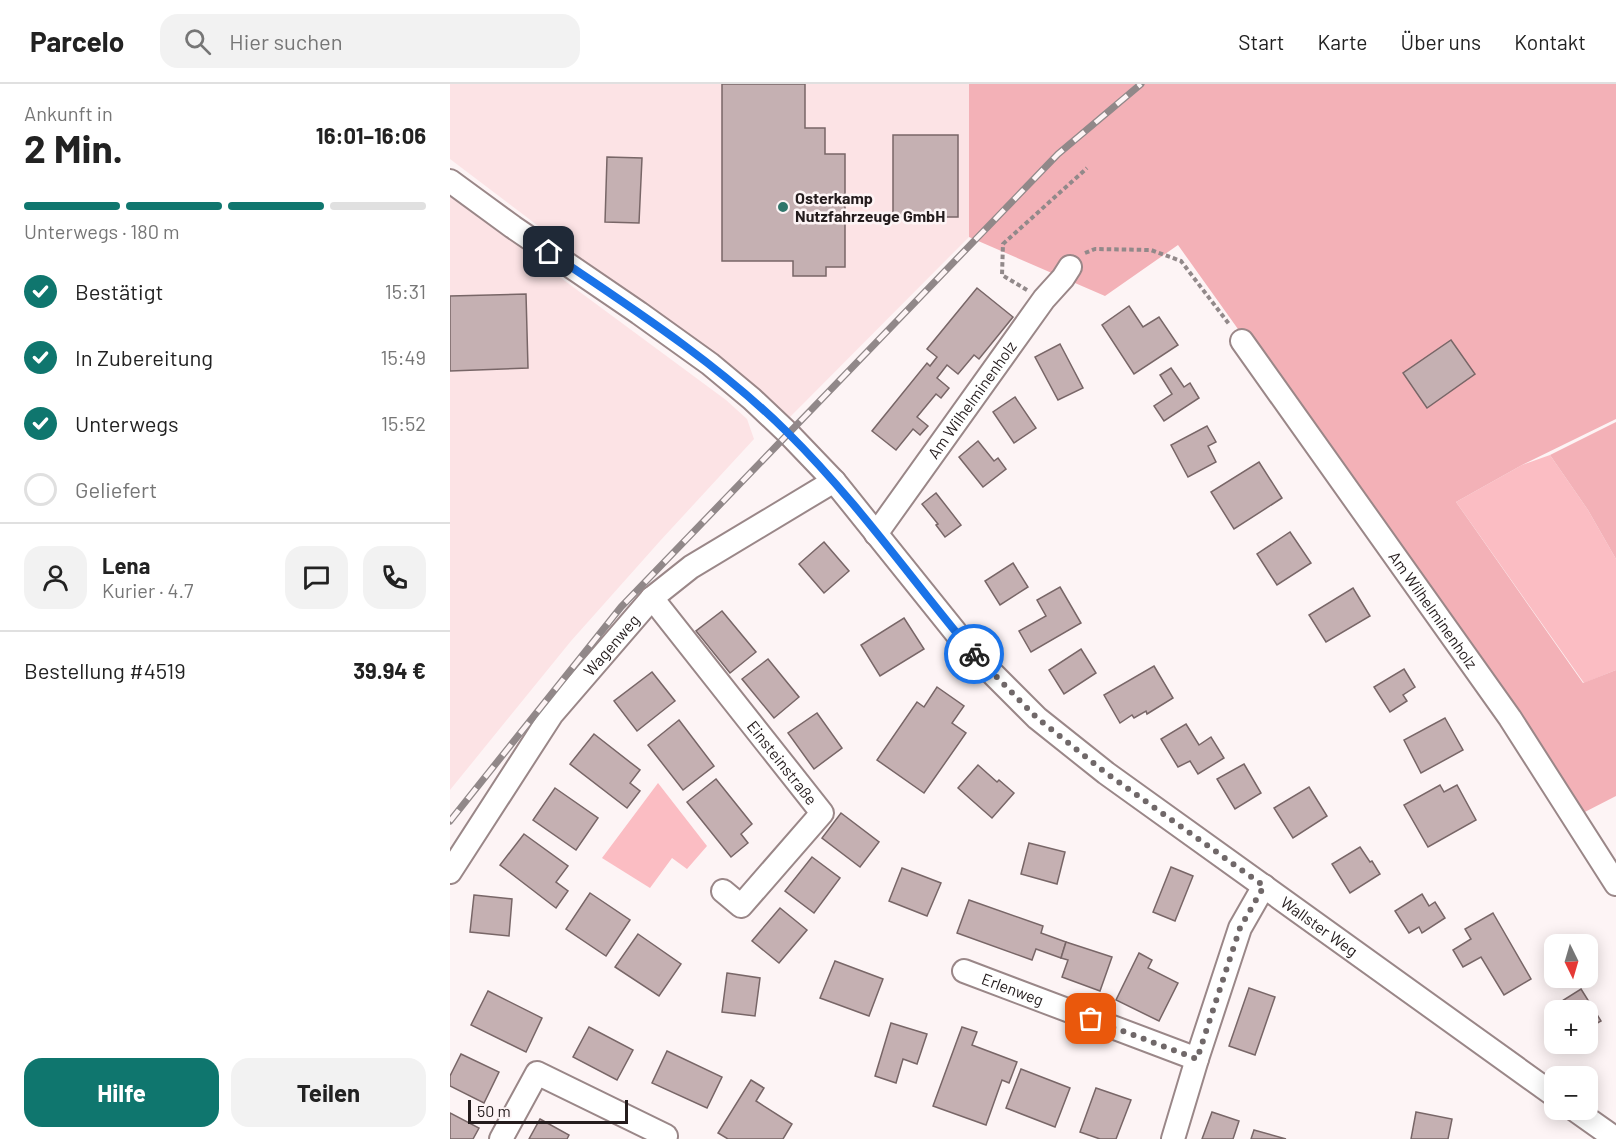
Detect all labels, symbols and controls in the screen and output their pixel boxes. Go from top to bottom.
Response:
search box [160,14,580,68]
text: Parcelo [30,24,124,58]
icon: search [181,25,214,58]
text: Hier suchen [229,28,342,54]
text: Start [1238,29,1285,54]
text: Karte [1318,29,1368,54]
text: Über uns [1401,29,1481,54]
text: Kontakt [1514,29,1586,54]
text: Ankunft in [24,101,113,125]
text: 16:01–16:06 [316,122,426,148]
text: 2 Min. [24,124,123,171]
place label: Osterkamp Nutzfahrzeuge GmbH [795,188,945,225]
marker: Osterkamp Nutzfahrzeuge GmbH [776,200,790,214]
text: Unterwegs · 180 m [24,219,180,243]
pin [523,226,574,277]
icon: home [532,235,565,268]
icon: check [24,275,57,308]
text: Bestätigt [75,278,164,304]
text: 15:31 [385,279,426,303]
street label: Am Wilhelminenholz [923,337,1020,462]
icon: check [24,341,57,374]
text: In Zubereitung [75,344,213,370]
text: 15:49 [381,345,426,369]
icon: check [24,407,57,440]
text: Unterwegs [75,410,179,436]
text: 15:52 [381,411,426,435]
text: Geliefert [75,476,157,502]
button: person [24,546,87,609]
button: chat [285,546,348,609]
button: phone [363,546,426,609]
street label: Am Wilhelminenholz [1385,547,1482,672]
text: Lena [102,552,150,578]
text: Kurier · 4.7 [102,578,194,602]
street label: Wagenweg [579,610,643,680]
courier [944,624,1004,684]
icon: bike [958,638,991,671]
text: Bestellung #4519 [24,657,186,683]
text: 39.94 € [353,657,426,683]
street label: Einsteinstraße [744,717,822,808]
street label: Wallster Weg [1277,892,1362,960]
north arrow [1544,934,1598,988]
map controls [1544,934,1598,1120]
street label: Erlenweg [979,969,1046,1009]
pin [1065,993,1116,1044]
button: + [1544,1000,1598,1054]
icon: bag [1074,1002,1107,1035]
button: Hilfe [24,1058,219,1127]
button: Teilen [231,1058,426,1127]
button: − [1544,1066,1598,1120]
scale bar [468,1097,628,1124]
text: 50 m [477,1101,511,1120]

